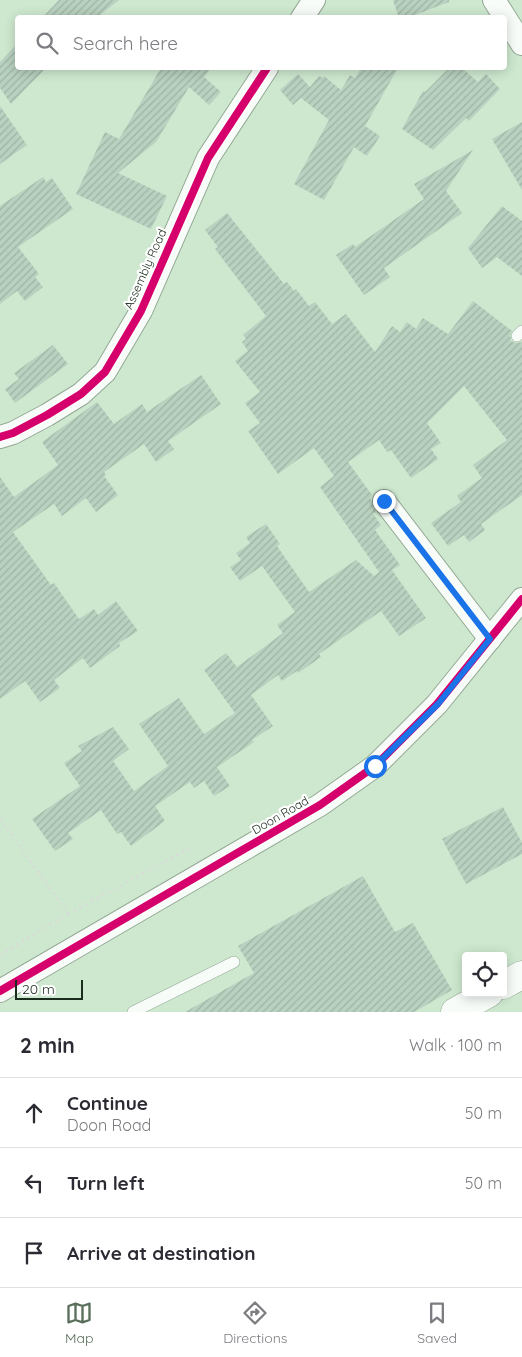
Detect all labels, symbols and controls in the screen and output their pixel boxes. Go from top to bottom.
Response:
search box [15,15,507,70]
icon: search [33,29,61,57]
text: Search here [73,31,178,55]
street label: Assembly Road [121,226,169,312]
route end [373,490,396,513]
route start [364,755,387,778]
street label: Doon Road [249,793,311,837]
map controls [462,952,507,997]
button: locate [462,952,507,997]
scale bar [15,977,82,1000]
text: 20 m [22,980,55,998]
text: 2 min [20,1032,75,1058]
text: Walk · 100 m [409,1035,502,1055]
text: Continue [67,1091,148,1115]
icon: ahead [20,1099,48,1127]
text: 50 m [465,1103,502,1123]
text: Doon Road [67,1115,151,1135]
icon: left [20,1169,48,1197]
text: Turn left [67,1171,145,1195]
text: 50 m [465,1173,502,1193]
icon: arrive [20,1239,48,1267]
text: Arrive at destination [67,1241,256,1265]
tab: Map [65,1299,93,1347]
tab: Directions [223,1299,287,1347]
tab: Saved [417,1299,457,1347]

